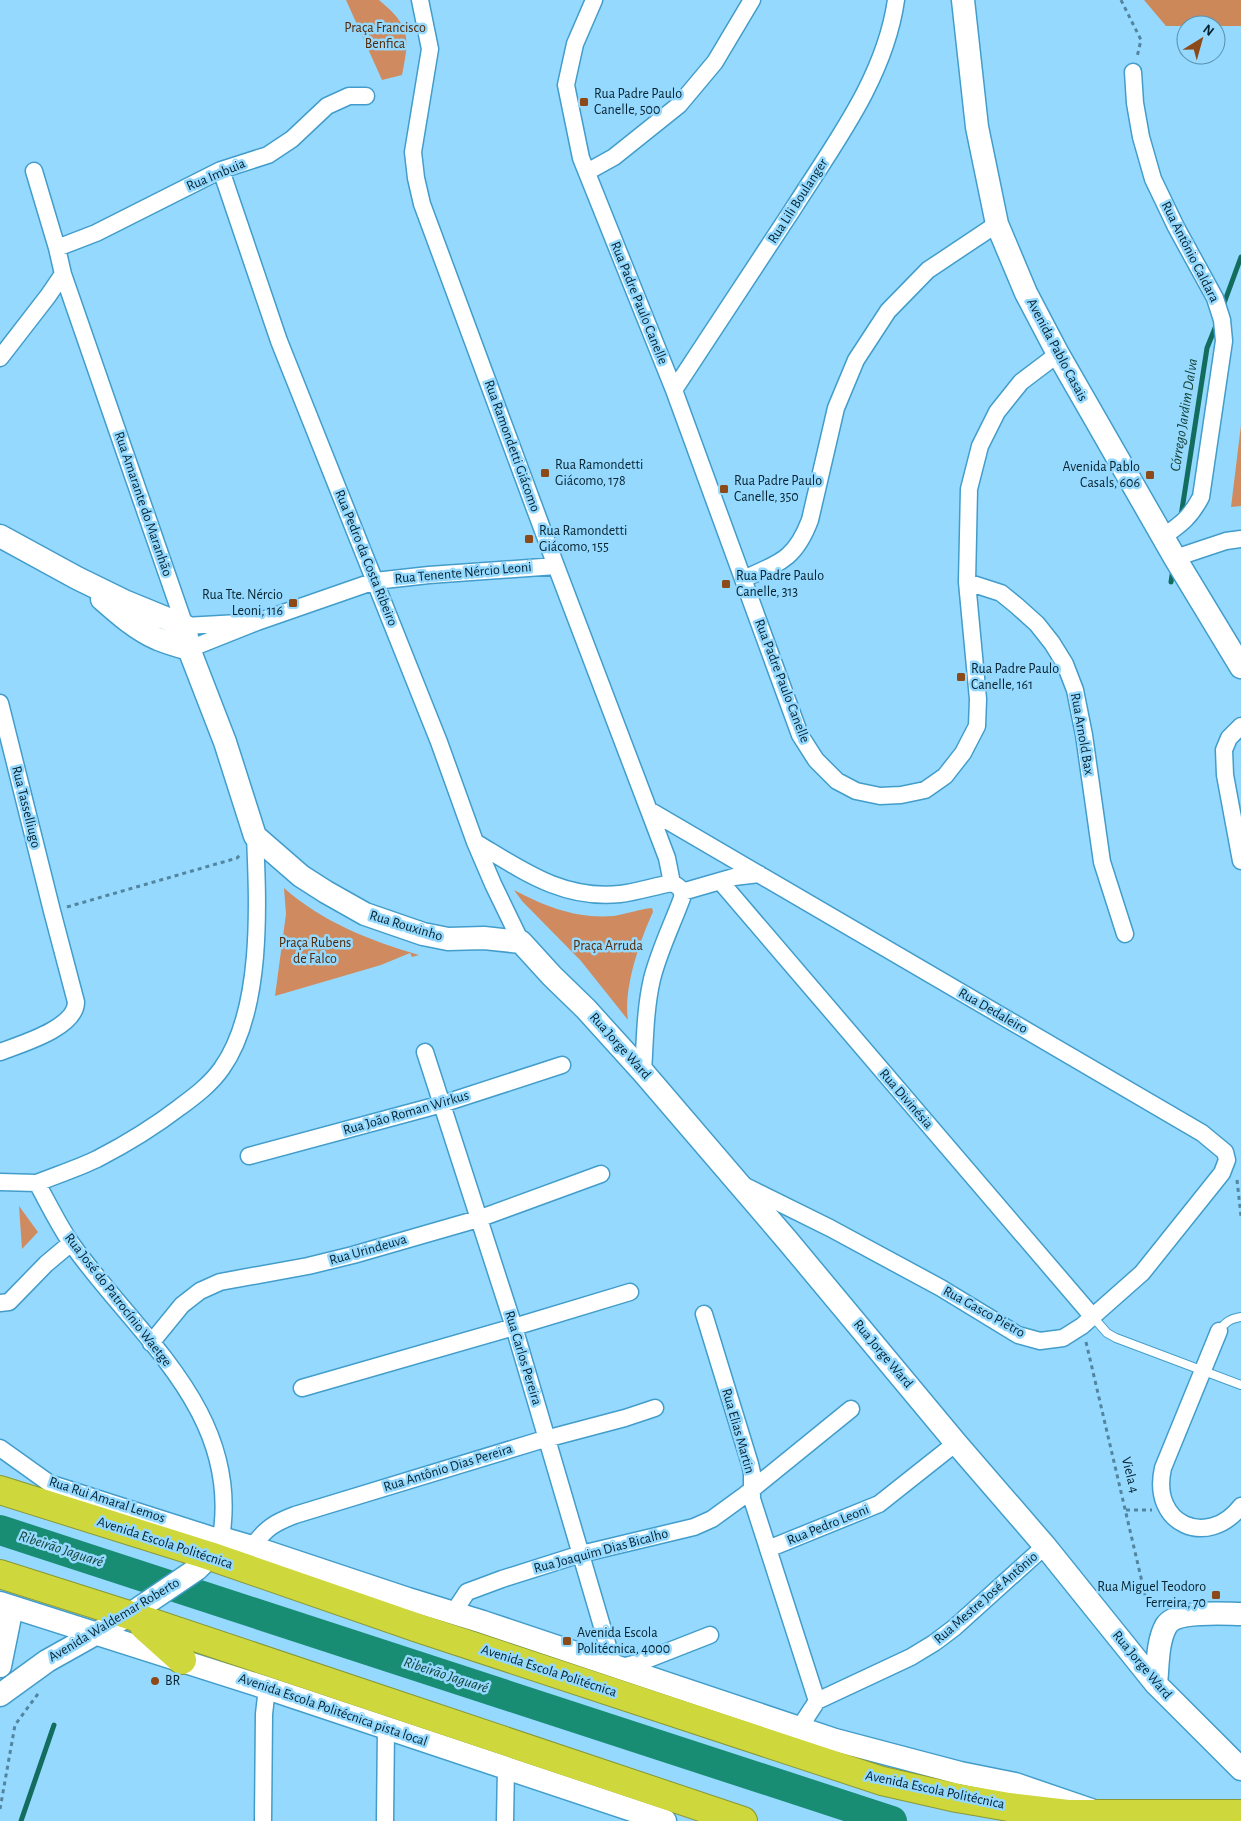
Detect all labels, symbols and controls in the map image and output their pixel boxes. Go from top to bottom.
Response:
north arrow [1176,15,1226,65]
park label: Praça Francisco Benfica [344,21,426,51]
text: N [1200,22,1216,39]
place label: Rua Padre Paulo Canelle, 500 [594,87,682,117]
marker: Rua Padre Paulo Canelle, 500 [578,96,590,108]
street label: Rua Imbuia [185,156,248,194]
street label: Rua Lili Boulanger [765,156,831,246]
street label: Rua Antônio Caldara [1159,199,1222,305]
street label: Rua Padre Paulo Canelle [608,240,670,366]
street label: Avenida Pablo Casais [1024,296,1090,404]
water label: Córrego Jardim Dalva [1168,357,1200,473]
street label: Rua Ramondetti Giácomo [482,378,542,514]
street label: Rua Amarante do Maranhão [112,430,174,578]
place label: Rua Ramondetti Giácomo, 178 [555,458,643,488]
place label: Avenida Pablo Casals, 606 [1062,460,1140,490]
marker: Rua Ramondetti Giácomo, 178 [539,467,551,479]
marker: Avenida Pablo Casals, 606 [1144,469,1156,481]
place label: Rua Padre Paulo Canelle, 350 [734,474,822,504]
marker: Rua Padre Paulo Canelle, 350 [718,483,730,495]
street label: Rua Pedro da Costa Ribeiro [332,488,400,628]
place label: Rua Ramondetti Giácomo, 155 [539,524,627,554]
marker: Rua Ramondetti Giácomo, 155 [523,533,535,545]
street label: Rua Tenente Nércio Leoni [394,560,532,586]
place label: Rua Padre Paulo Canelle, 313 [736,569,824,599]
marker: Rua Padre Paulo Canelle, 313 [720,578,732,590]
place label: Rua Tte. Nércio Leoni, 116 [202,588,283,618]
marker: Rua Tte. Nércio Leoni, 116 [287,597,299,609]
street label: Rua Padre Paulo Canelle [752,617,812,745]
place label: Rua Padre Paulo Canelle, 161 [971,662,1059,692]
marker: Rua Padre Paulo Canelle, 161 [955,671,967,683]
street label: Rua Arnold Bax [1068,692,1096,776]
street label: Rua Tasselliugo [9,765,43,849]
street label: Rua Rouxinho [368,908,444,944]
park label: Praça Rubens de Falco [279,936,351,966]
park label: Praça Arruda [573,939,643,953]
street label: Rua Dedaleiro [956,986,1030,1036]
street label: Rua Jorge Ward [587,1010,653,1082]
street label: Rua Divinésia [876,1067,936,1132]
street label: Rua João Roman Wirkus [342,1088,470,1138]
street label: Rua José do Patrocínio Waetge [62,1231,174,1369]
street label: Rua Urindeuva [328,1232,409,1268]
street label: Rua Gasco Pietro [941,1284,1027,1340]
street label: Rua Carlos Pereira [502,1309,544,1407]
street label: Rua Jorge Ward [851,1317,915,1391]
street label: Rua Elias Martin [719,1387,757,1475]
street label: Rua Antônio Dias Pereira [382,1442,515,1494]
street label: Viela 4 [1119,1455,1141,1495]
street label: Rua Rui Amaral Lemos [47,1475,167,1525]
street label: Rua Pedro Leoni [785,1502,871,1548]
street label: Avenida Escola Politécnica [95,1514,235,1572]
street label: Rua Joaquim Dias Bicalho [532,1526,670,1576]
water label: Ribeirão Jaguaré [17,1528,106,1570]
street label: Rua Mestre José Antônio [932,1549,1041,1647]
street label: Avenida Waldemar Roberto [46,1575,182,1665]
place label: Rua Miguel Teodoro Ferreira, 70 [1097,1580,1206,1610]
marker: Rua Miguel Teodoro Ferreira, 70 [1210,1589,1222,1601]
place label: Avenida Escola Politécnica, 4000 [577,1626,670,1656]
street label: Rua Jorge Ward [1110,1628,1174,1702]
marker: Avenida Escola Politécnica, 4000 [561,1635,573,1647]
street label: Avenida Escola Politécnica [479,1642,619,1700]
water label: Ribeirão Jaguaré [402,1654,491,1696]
street label: Avenida Escola Politécnica pista local [237,1671,429,1749]
place label: BR [165,1674,181,1688]
marker: BR [149,1675,161,1687]
street label: Avenida Escola Politécnica [864,1768,1006,1812]

